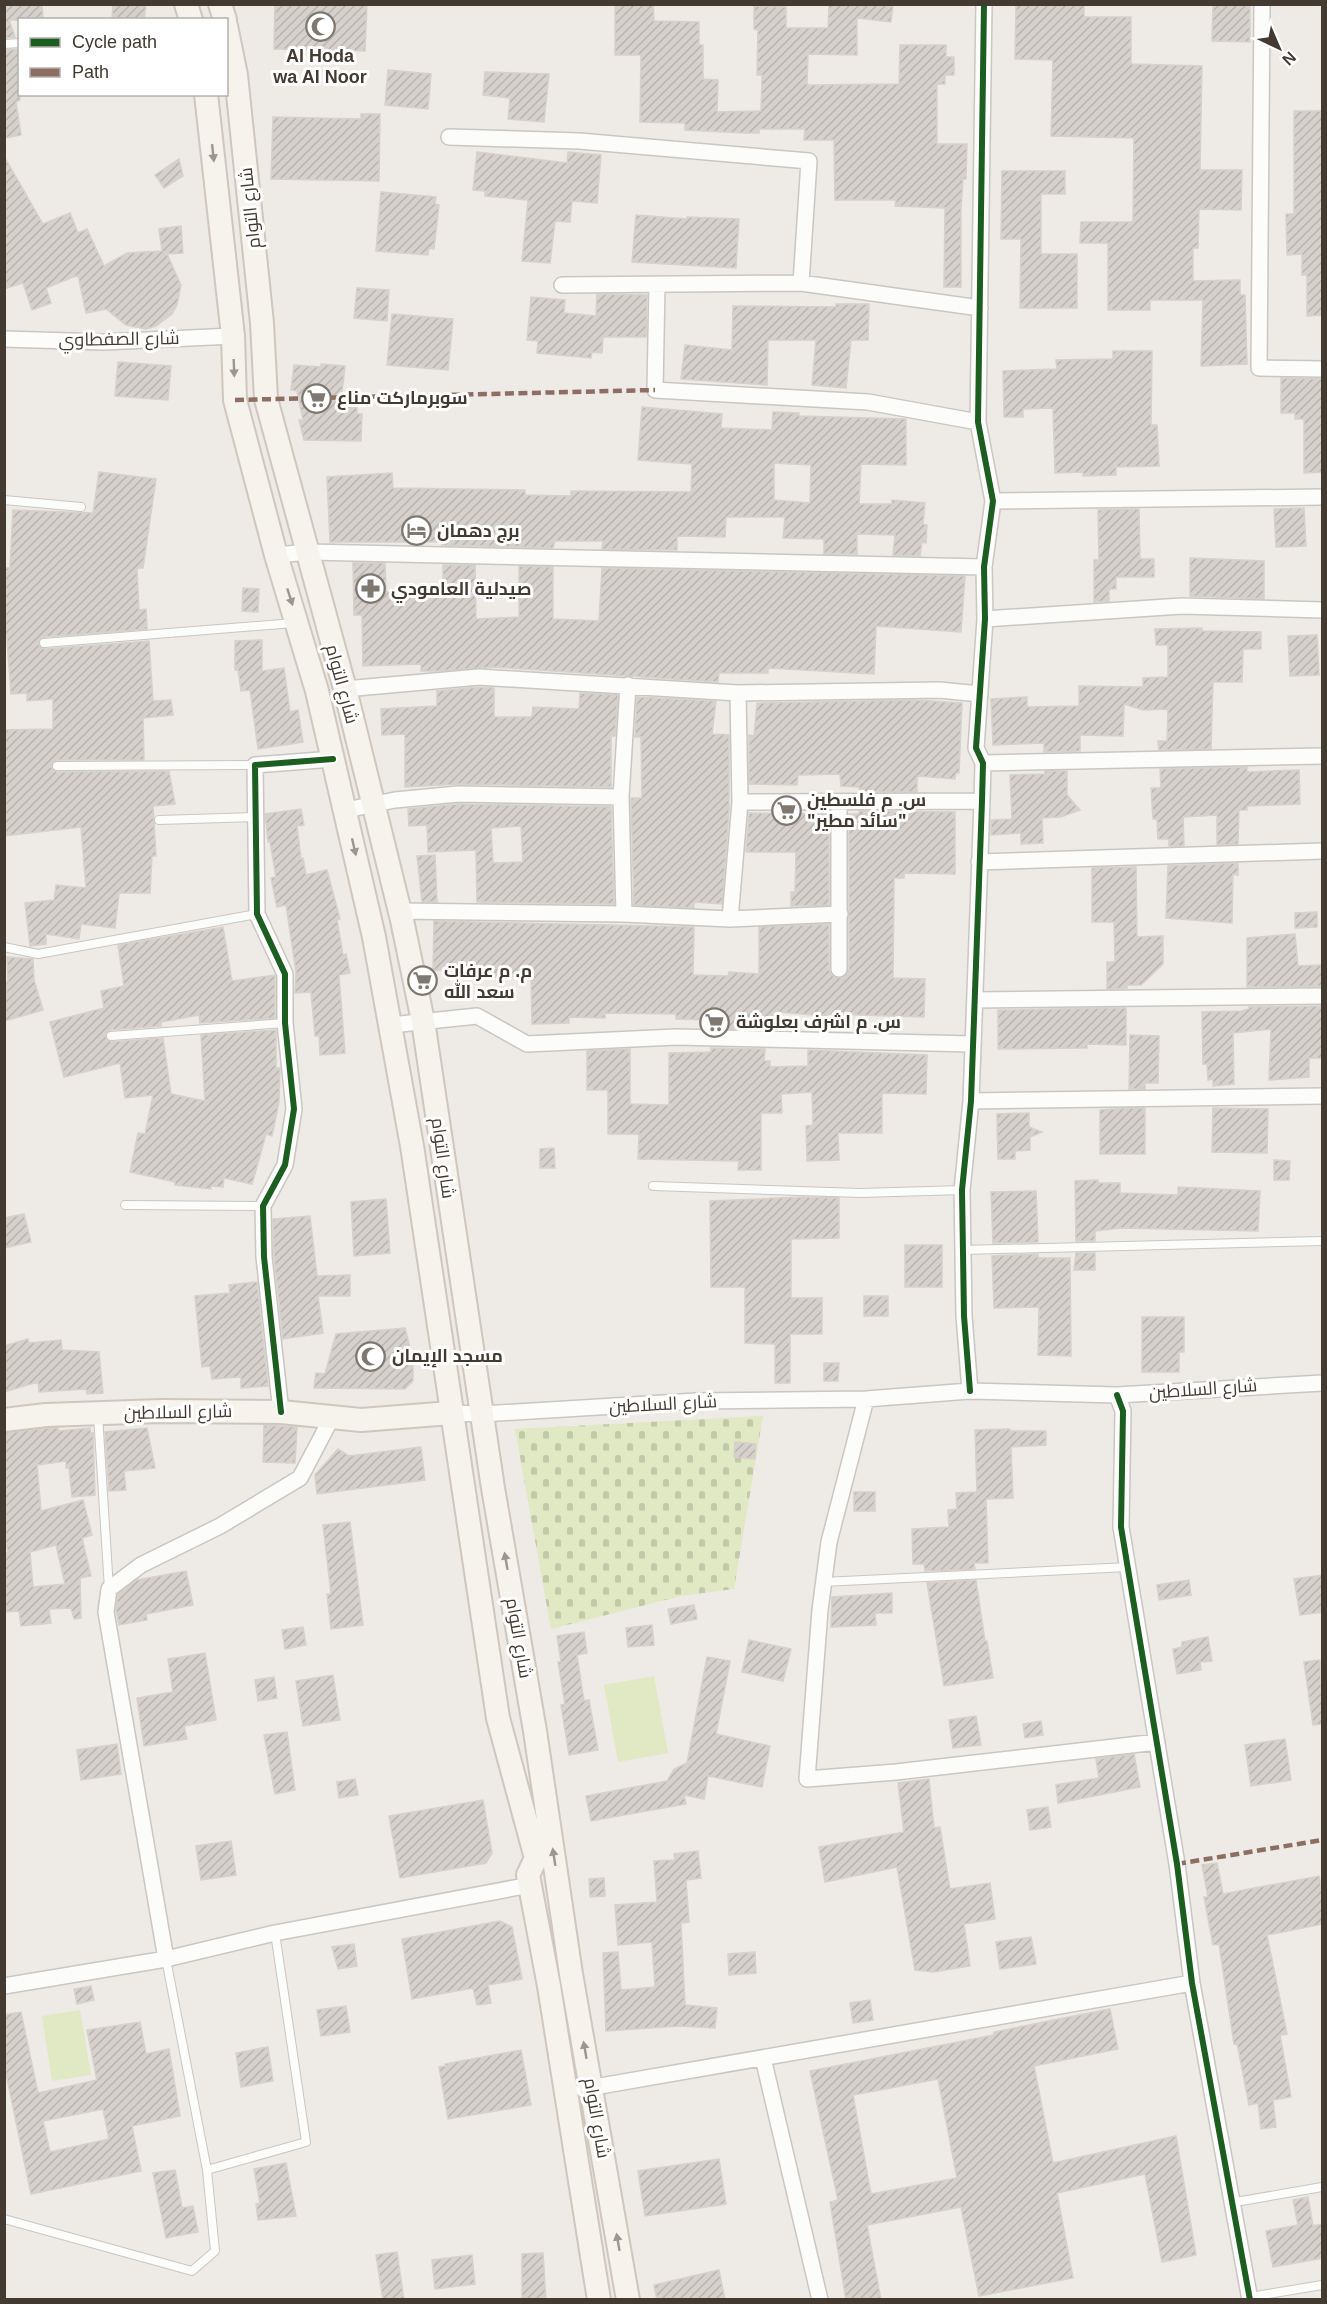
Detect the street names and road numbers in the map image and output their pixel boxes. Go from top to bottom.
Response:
street label: شارع التوام [236,166,266,250]
street label: شارع الصفطاوي [58,328,180,354]
street label: شارع التوام [320,642,362,726]
street label: شارع التوام [425,1116,459,1200]
street label: شارع السلاطين [1148,1375,1258,1405]
street label: شارع السلاطين [608,1391,718,1419]
street label: شارع السلاطين [124,1401,232,1425]
street label: شارع التوام [500,1596,536,1680]
street label: شارع التوام [578,2076,614,2160]

